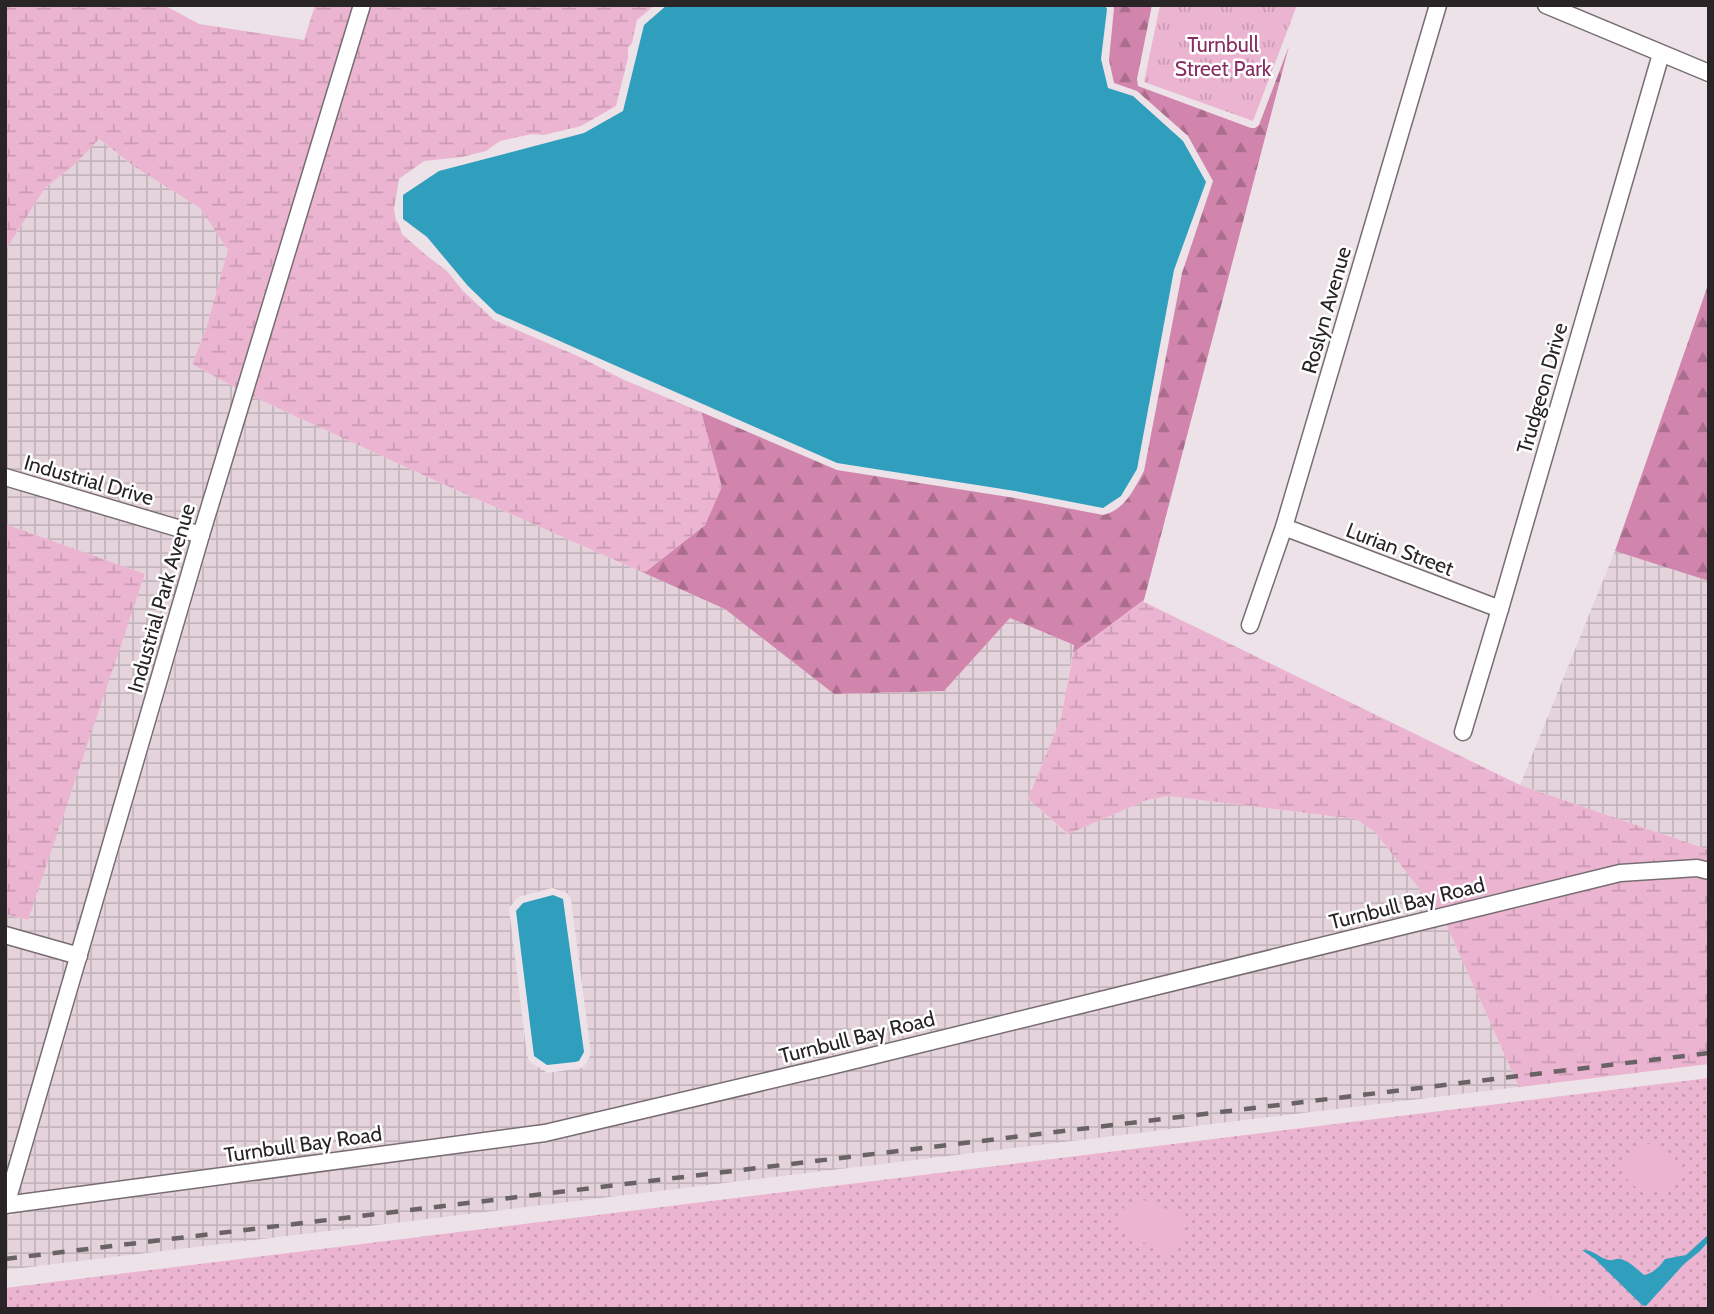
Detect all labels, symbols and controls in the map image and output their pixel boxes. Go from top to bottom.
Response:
park label: Turnbull Street Park [1175,32,1272,81]
street label: Roslyn Avenue [1296,243,1356,376]
street label: Trudgeon Drive [1511,319,1573,456]
street label: Industrial Drive [21,450,157,510]
street label: Industrial Park Avenue [122,500,200,695]
street label: Lurian Street [1343,517,1457,581]
street label: Turnbull Bay Road [1327,872,1487,934]
street label: Turnbull Bay Road [777,1006,937,1068]
street label: Turnbull Bay Road [222,1121,384,1167]

